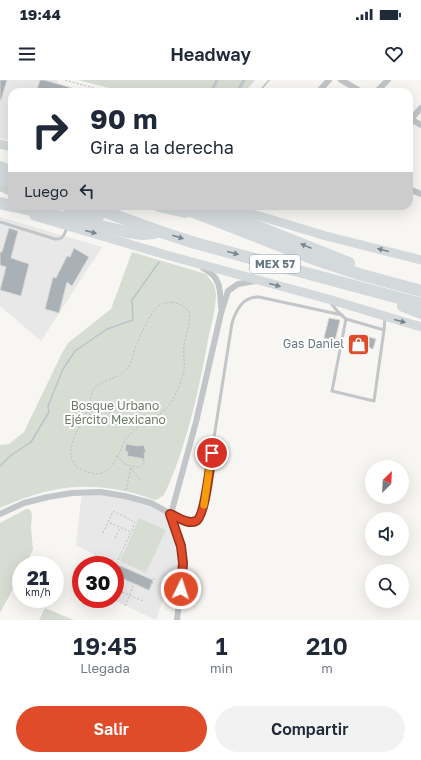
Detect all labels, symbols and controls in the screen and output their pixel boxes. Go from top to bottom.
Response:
text: 19:44 [20,5,61,23]
icon: menu [16,43,38,65]
text: Headway [170,43,251,65]
icon: heart [383,43,405,65]
text: 90 m [90,102,157,135]
icon: right [24,104,76,156]
text: Gira a la derecha [90,136,234,158]
icon: left [76,180,98,202]
text: Luego [24,182,68,200]
one-way arrow [85,230,97,236]
one-way arrow [172,235,184,241]
one-way arrow [300,243,311,249]
one-way arrow [377,247,389,253]
one-way arrow [227,250,239,256]
road number: MEX 57 [250,255,300,273]
one-way arrow [270,282,282,288]
one-way arrow [395,318,407,324]
shop icon: Gas Daniel [346,331,372,357]
place label: Gas Daniel [283,336,344,351]
park label: Bosque Urbano Ejército Mexicano [64,398,166,427]
pin [195,436,229,470]
icon: arrive [201,442,223,464]
north arrow [365,460,409,504]
map controls [365,460,409,608]
button: sound [365,512,409,556]
speed limit sign: 30 [72,556,124,608]
button: search [365,564,409,608]
text: 21 [27,565,49,589]
position arrow [160,568,202,610]
text: km/h [25,586,51,598]
text: 19:45 [73,631,137,660]
text: 1 [216,631,228,660]
text: 210 [306,631,348,660]
text: Llegada [80,660,130,676]
text: min [210,660,233,676]
text: m [321,660,333,676]
button: Salir [16,706,207,752]
button: Compartir [215,706,405,752]

